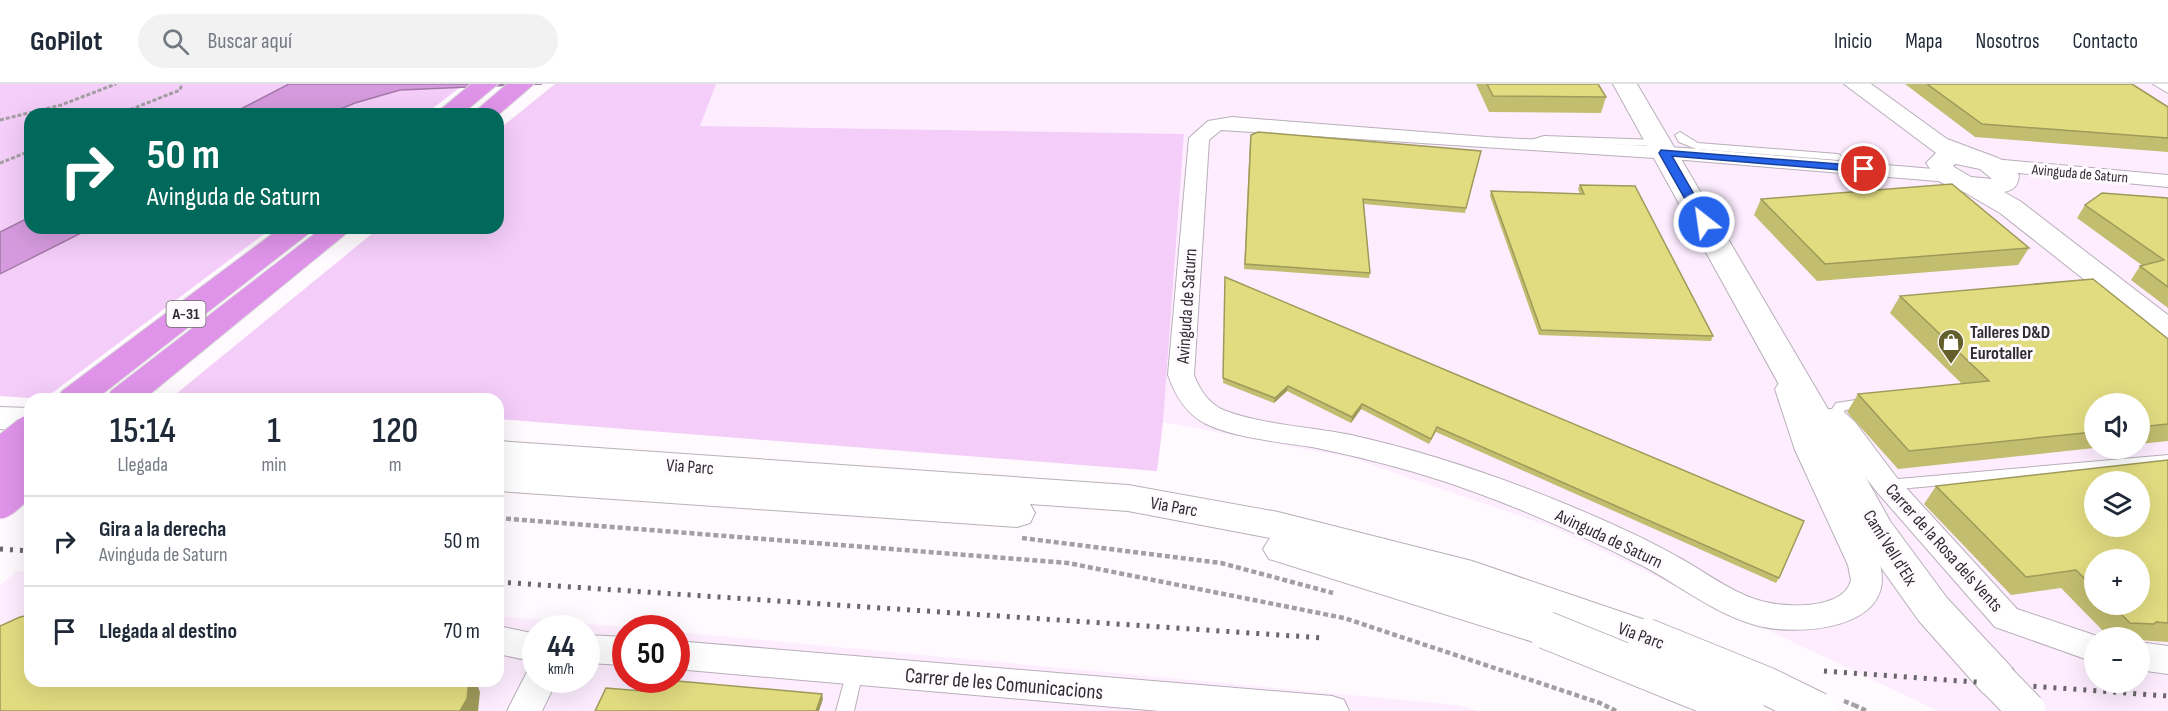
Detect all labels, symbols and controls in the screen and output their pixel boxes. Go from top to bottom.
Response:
search box [138,14,558,68]
text: GoPilot [30,25,102,58]
icon: search [159,25,192,58]
text: Buscar aquí [207,28,292,55]
text: Inicio [1834,29,1872,54]
text: Mapa [1905,29,1943,54]
text: Nosotros [1976,29,2040,54]
text: Contacto [2073,29,2138,54]
text: 50 m [147,130,220,181]
icon: right [48,132,126,210]
pin [1838,143,1889,194]
icon: arrive [1847,152,1880,185]
street label: Avinguda de Saturn [2030,160,2129,188]
text: Avinguda de Saturn [147,181,320,213]
position arrow [1672,190,1736,254]
street label: Avinguda de Saturn [1172,248,1202,365]
road number: A-31 [166,301,206,327]
place label: Talleres D&D Eurotaller [1970,322,2050,364]
shop icon: Talleres D&D Eurotaller [1936,327,1966,365]
map controls [2084,393,2150,693]
button: sound [2084,393,2150,459]
text: 15:14 [110,410,176,453]
text: 1 [267,410,281,453]
text: 120 [372,410,418,453]
text: Llegada [117,453,168,477]
text: min [261,453,287,477]
text: m [389,453,402,477]
street label: Via Parc [666,455,714,479]
button: layers [2084,471,2150,537]
street label: Carrer de la Rosa dels Vents [1881,480,2007,616]
street label: Via Parc [1149,493,1199,521]
street label: Avinguda de Saturn [1551,505,1666,573]
street label: Camí Vell d'Elx [1858,506,1922,590]
text: Gira a la derecha [99,516,226,543]
icon: right [48,525,81,558]
text: 50 m [444,528,480,555]
text: Avinguda de Saturn [99,543,227,567]
button: + [2084,549,2150,615]
icon: arrive [48,615,81,648]
speed limit sign: 50 [612,615,690,693]
text: Llegada al destino [99,618,237,645]
text: 70 m [444,618,480,645]
street label: Via Parc [1615,618,1667,654]
button: − [2084,627,2150,693]
text: 44 [547,629,575,665]
text: km/h [548,660,574,679]
street label: Carrer de les Comunicacions [904,663,1104,705]

